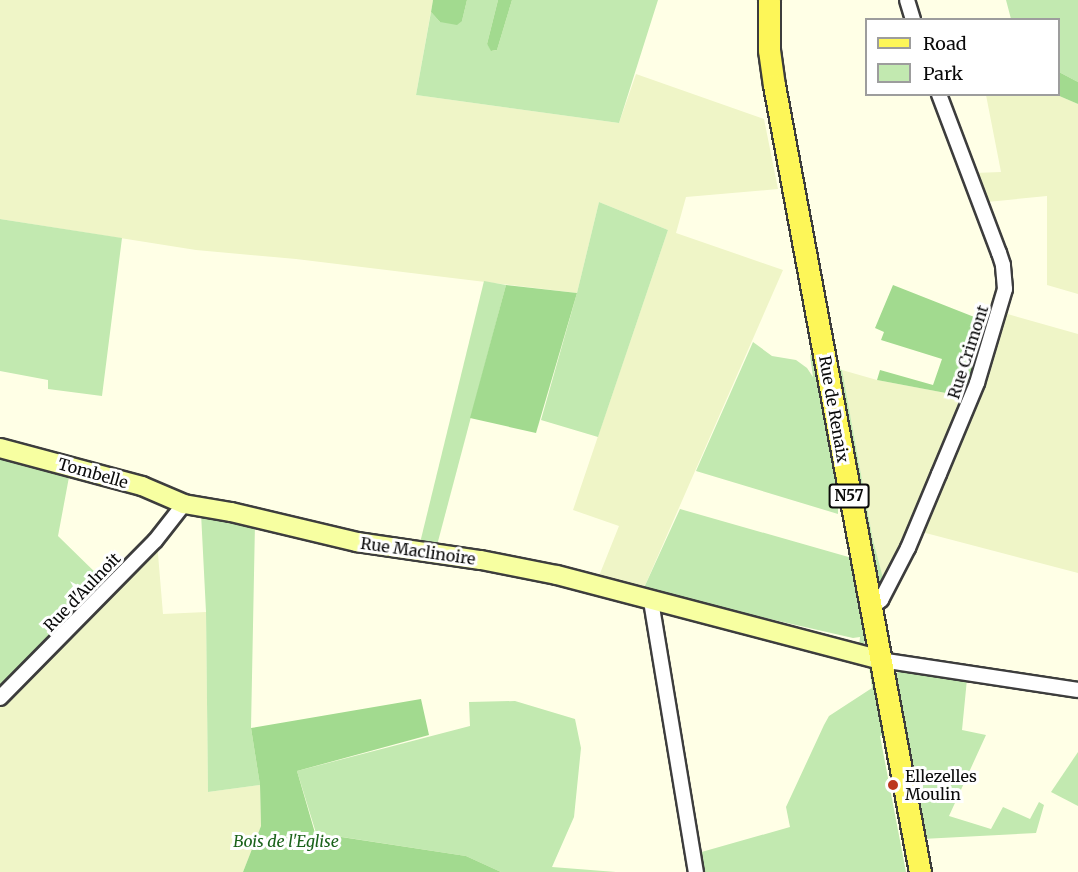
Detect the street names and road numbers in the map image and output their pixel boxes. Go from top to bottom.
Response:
street label: Rue Crimont [944,303,992,401]
street label: Rue de Renaix [815,354,853,464]
street label: Tombelle [56,454,130,492]
road number: N57 [828,484,870,508]
street label: Rue Maclinoire [359,533,477,569]
street label: Rue d'Aulnoit [40,549,124,635]

